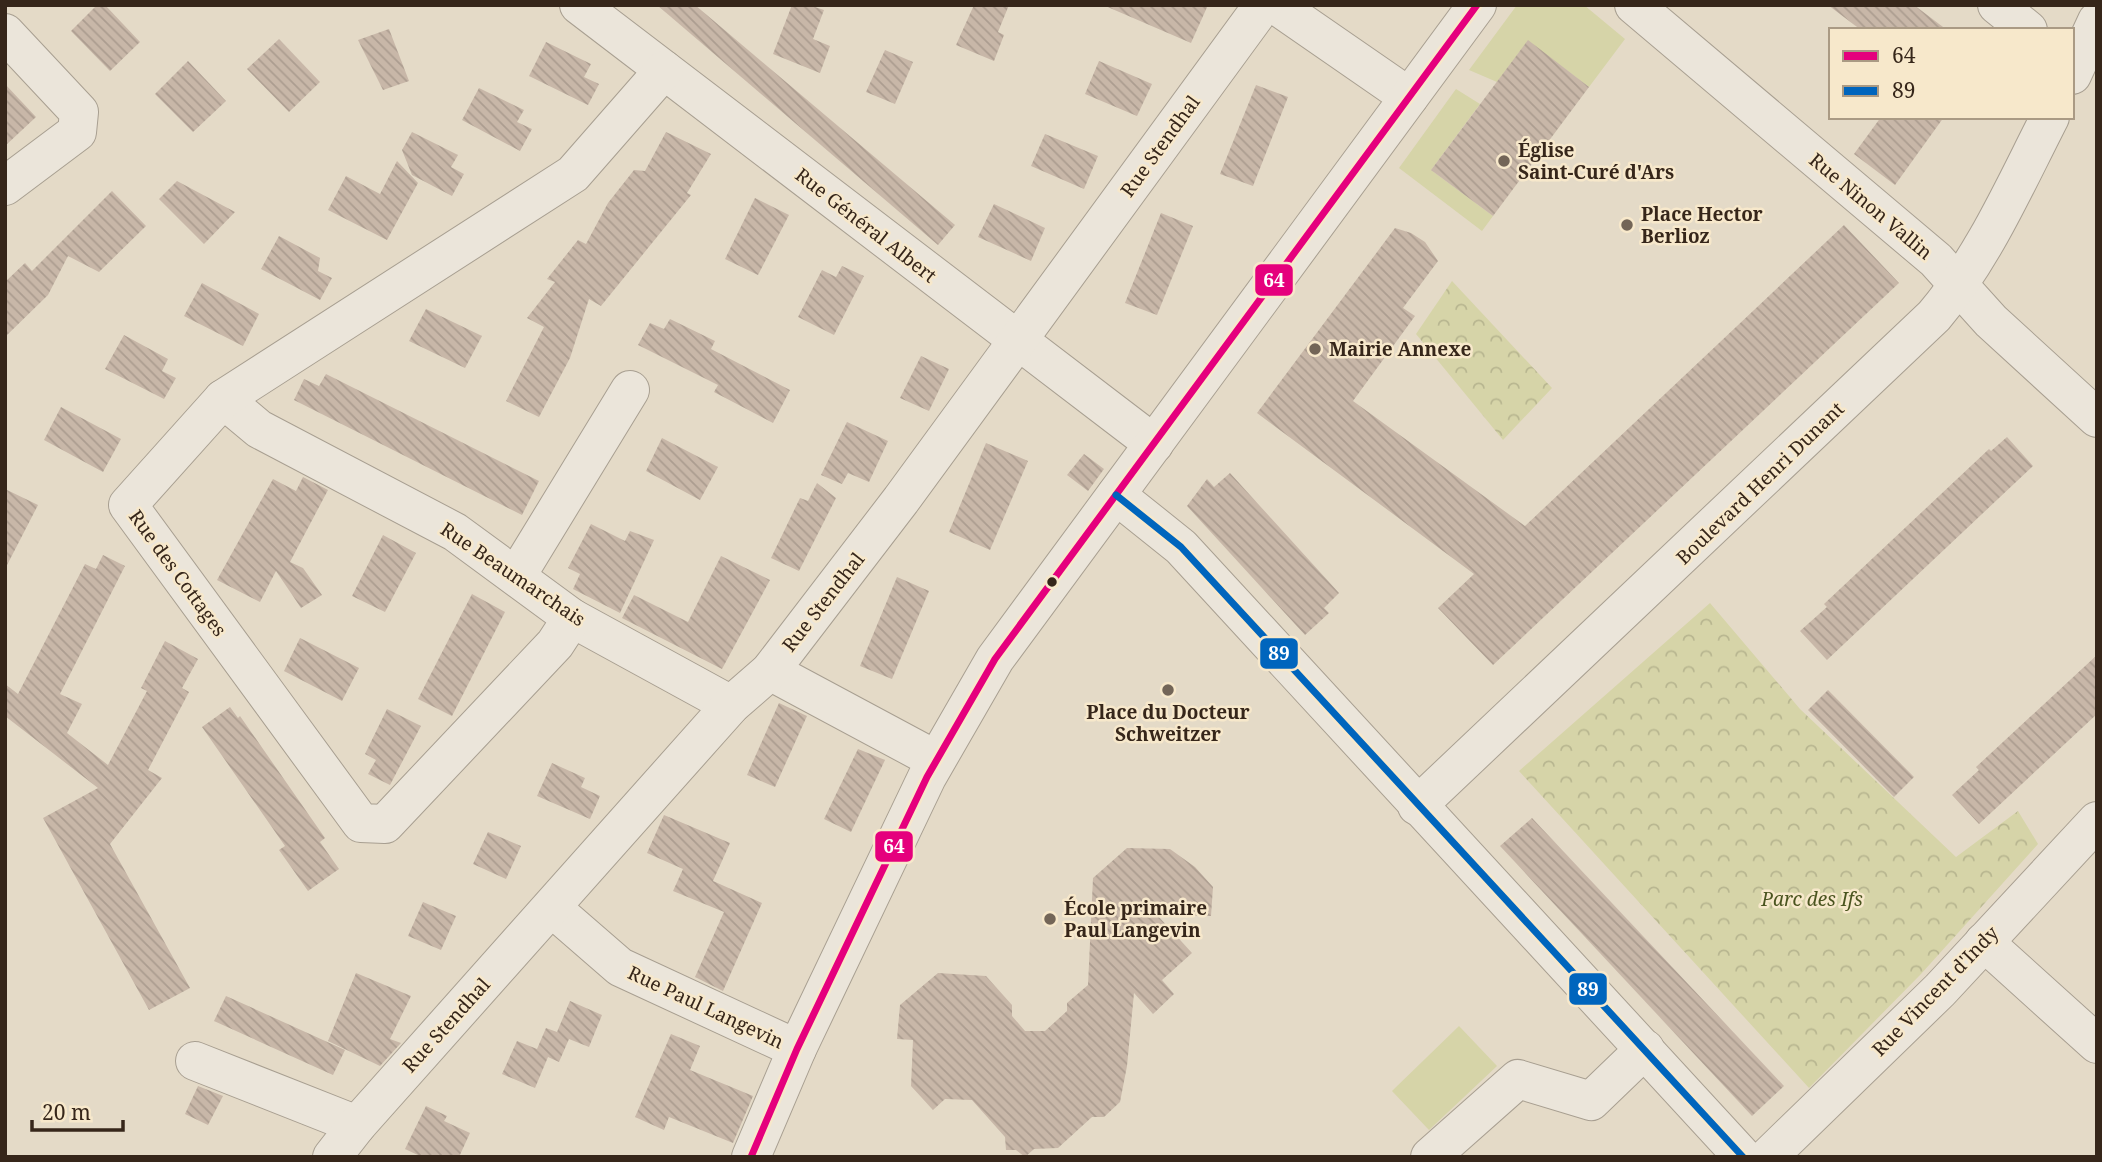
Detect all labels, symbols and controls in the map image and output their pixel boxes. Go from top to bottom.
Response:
legend [1829,28,2074,119]
text: 64 [1892,41,1916,69]
text: 89 [1892,76,1915,104]
street label: Rue Stendhal [1114,90,1206,202]
place label: Église Saint-Curé d'Ars [1518,137,1674,185]
street label: Rue Ninon Vallin [1804,147,1938,265]
marker: Église Saint-Curé d'Ars [1496,153,1512,169]
street label: Rue Général Albert [790,162,942,289]
place label: Place Hector Berlioz [1641,201,1763,249]
marker: Place Hector Berlioz [1619,217,1635,233]
line badge: 64 [1254,263,1294,297]
text: 64 [1263,267,1285,293]
place label: Mairie Annexe [1329,336,1471,362]
marker: Mairie Annexe [1307,341,1323,357]
street label: Boulevard Henri Dunant [1670,396,1850,570]
street label: Rue des Cottages [123,504,233,642]
street label: Rue Beaumarchais [436,516,590,632]
street label: Rue Stendhal [776,547,870,657]
unlabelled marker [1045,575,1059,589]
line badge: 89 [1259,637,1299,670]
text: 89 [1268,640,1290,666]
marker: Place du Docteur Schweitzer [1160,682,1176,698]
place label: Place du Docteur Schweitzer [1086,699,1250,747]
line badge: 64 [874,830,914,863]
text: 64 [883,833,905,859]
park label: Parc des Ifs [1760,886,1863,912]
place label: École primaire Paul Langevin [1064,895,1207,943]
marker: École primaire Paul Langevin [1042,911,1058,927]
street label: Rue Vincent d'Indy [1866,920,2004,1062]
street label: Rue Paul Langevin [624,959,788,1055]
street label: Rue Stendhal [396,972,496,1078]
line badge: 89 [1568,972,1608,1006]
text: 89 [1577,976,1599,1002]
scale bar [32,1088,122,1132]
text: 20 m [42,1098,91,1126]

